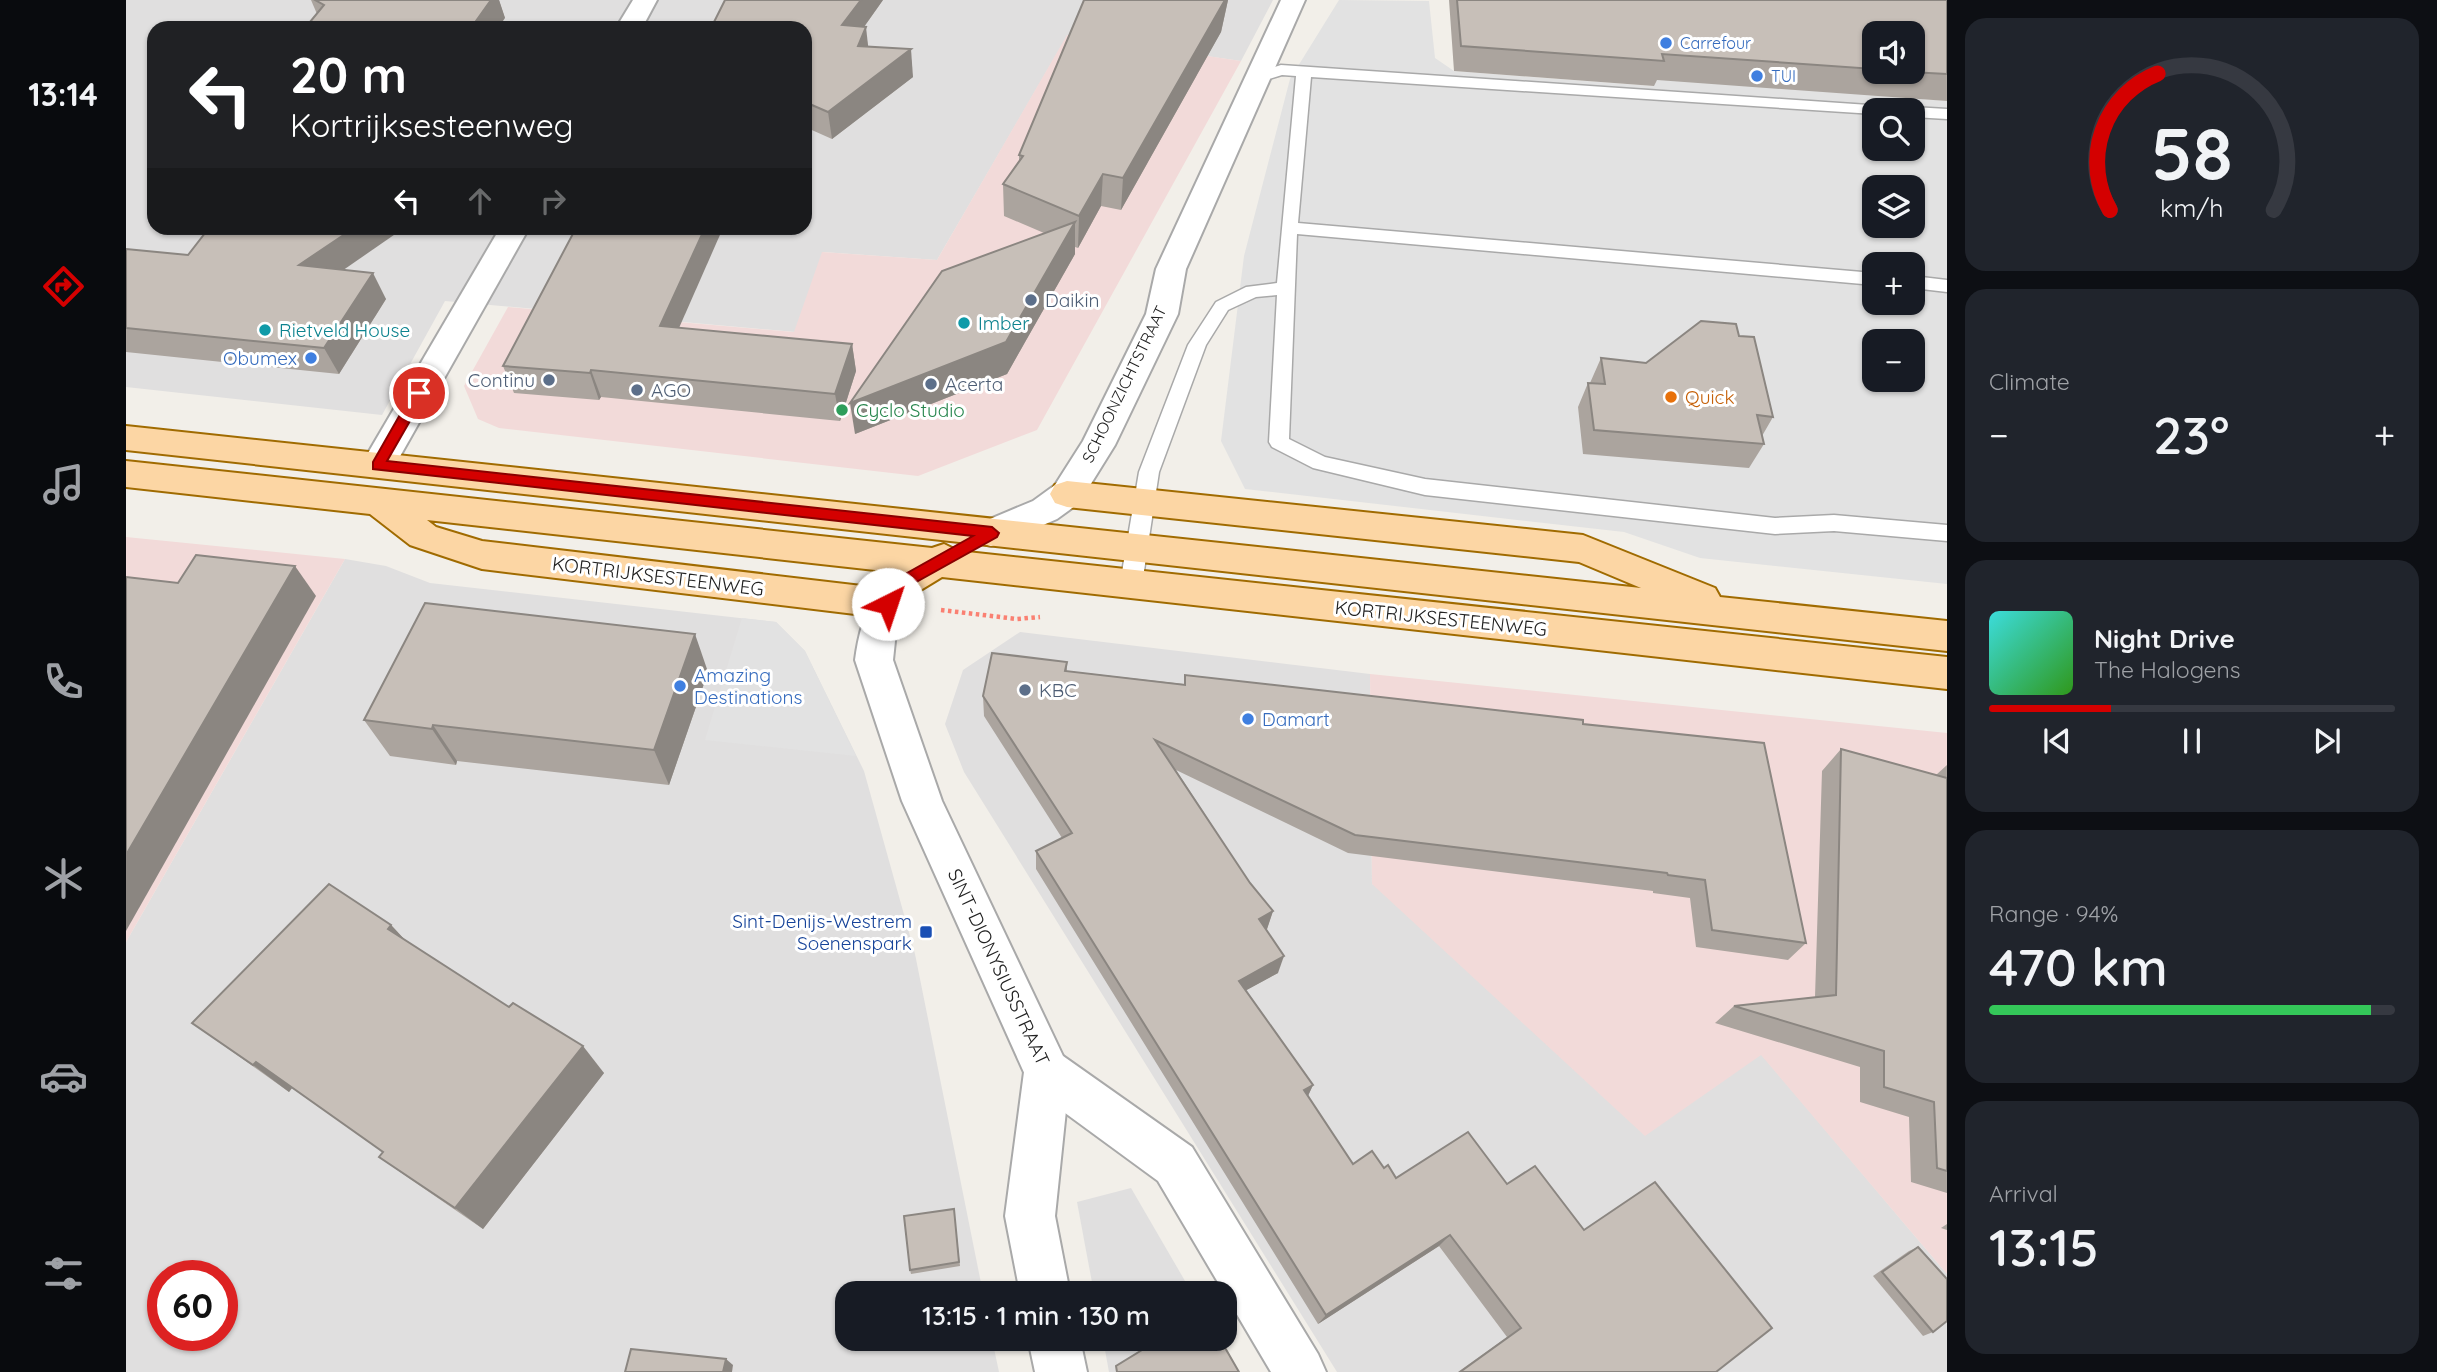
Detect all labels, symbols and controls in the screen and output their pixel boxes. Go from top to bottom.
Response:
map controls [1862,21,1925,392]
button: sound [1862,21,1925,84]
place label: Carrefour [1680,33,1751,53]
marker: Carrefour [1658,35,1674,51]
text: 20 m [290,44,407,105]
icon: left [175,49,266,140]
place label: TUI [1771,66,1796,86]
marker: TUI [1749,68,1765,84]
text: 13:14 [28,74,98,114]
button: search [1862,98,1925,161]
text: Kortrijksesteenweg [290,105,574,145]
text: 58 [2151,108,2233,199]
button: layers [1862,175,1925,238]
icon: left [388,182,426,220]
icon: ahead [461,182,499,220]
icon: right [534,182,572,220]
text: km/h [2160,192,2224,223]
button: + [1862,252,1925,315]
icon: directions [39,262,88,311]
place label: Daikin [1045,288,1099,312]
marker: Daikin [1023,292,1039,308]
street label: SCHOONZICHTSTRAAT [1077,302,1171,466]
place label: Imber [978,311,1030,335]
marker: Imber [956,315,972,331]
place label: Rietveld House [279,318,410,342]
marker: Rietveld House [257,322,273,338]
button: − [1862,329,1925,392]
place label: Obumex [223,346,297,370]
marker: Obumex [303,350,319,366]
pin [389,363,449,423]
text: Climate [1989,367,2070,396]
place label: Continu [468,368,535,392]
marker: Continu [541,372,557,388]
place label: Acerta [945,372,1003,396]
icon: arrive [400,374,438,412]
marker: Acerta [923,376,939,392]
place label: AGO [651,378,691,402]
marker: AGO [629,382,645,398]
place label: Quick [1685,385,1735,409]
marker: Quick [1663,389,1679,405]
place label: Cyclo Studio [856,398,965,422]
marker: Cyclo Studio [834,402,850,418]
text: 23° [2153,402,2229,467]
text: − [1989,411,2009,459]
text: + [2374,411,2395,459]
icon: music [39,460,88,509]
street label: KORTRIJKSESTEENWEG [551,551,765,601]
position arrow [851,567,925,641]
street label: KORTRIJKSESTEENWEG [1334,595,1548,641]
text: Night Drive [2094,622,2235,655]
text: The Halogens [2094,655,2241,684]
icon: phone [39,657,88,706]
place label: Amazing Destinations [694,663,802,709]
marker: Amazing Destinations [672,678,688,694]
place label: KBC [1039,678,1077,702]
marker: KBC [1017,682,1033,698]
place label: Damart [1262,707,1330,731]
marker: Damart [1240,711,1256,727]
icon: previous [2038,722,2076,760]
icon: pause [2173,722,2211,760]
icon: next [2308,722,2346,760]
icon: climate [39,854,88,903]
street label: SINT-DIONYSIUSSTRAAT [943,865,1055,1069]
text: Range · 94% [1989,899,2118,928]
place label: Sint-Denijs-Westrem Soenenspark [732,909,912,955]
marker: Sint-Denijs-Westrem Soenenspark [918,924,934,940]
text: 470 km [1989,934,2168,999]
icon: car [39,1052,88,1101]
text: Arrival [1989,1179,2058,1208]
text: 13:15 [1989,1214,2099,1279]
icon: filters [39,1249,88,1298]
speed limit sign: 60 [147,1260,238,1351]
text: 13:15 · 1 min · 130 m [922,1299,1150,1332]

